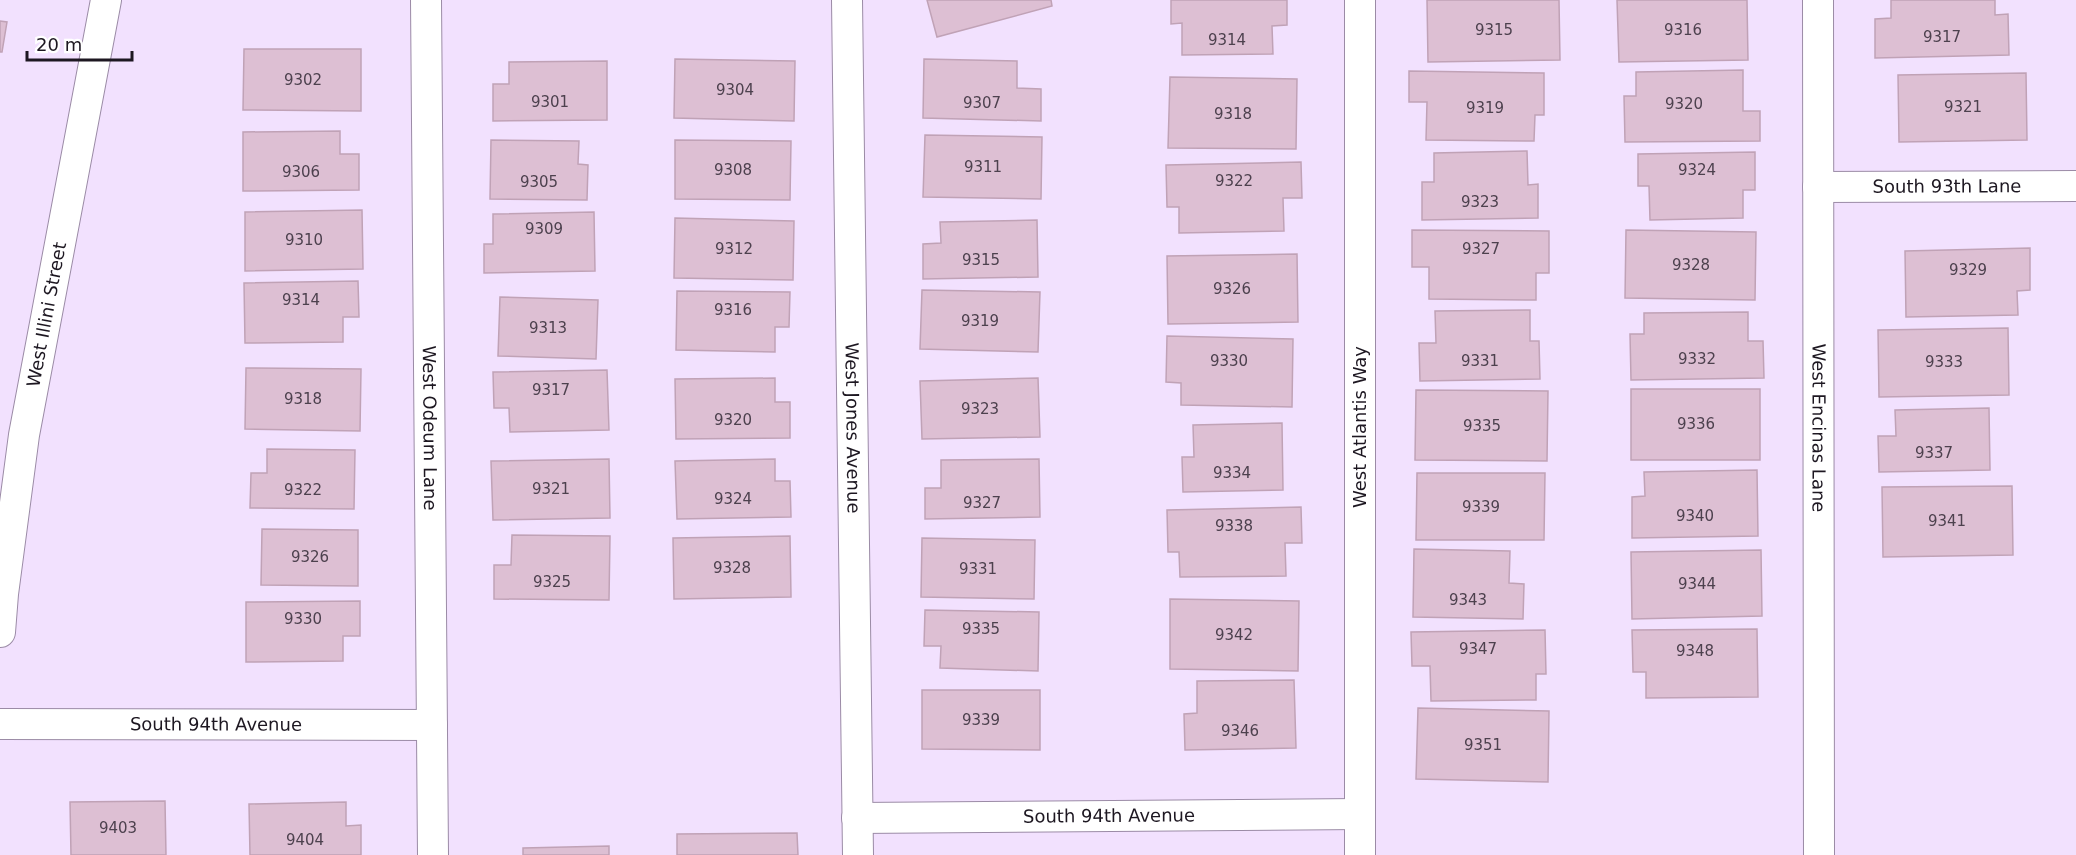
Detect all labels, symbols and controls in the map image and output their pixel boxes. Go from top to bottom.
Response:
house number: 9315 [1475,21,1513,39]
house number: 9316 [1664,21,1702,39]
scale bar [27,24,132,62]
house number: 9317 [1923,28,1961,46]
house number: 9314 [1208,31,1246,49]
text: 20 m [36,34,82,55]
house number: 9302 [284,71,322,89]
house number: 9304 [716,81,754,99]
house number: 9301 [531,93,569,111]
house number: 9307 [963,94,1001,112]
house number: 9320 [1665,95,1703,113]
house number: 9321 [1944,98,1982,116]
house number: 9319 [1466,99,1504,117]
house number: 9318 [1214,105,1252,123]
house number: 9311 [964,158,1002,176]
house number: 9308 [714,161,752,179]
house number: 9324 [1678,161,1716,179]
house number: 9306 [282,163,320,181]
house number: 9322 [1215,172,1253,190]
house number: 9305 [520,173,558,191]
street label: South 93th Lane [1873,175,2021,197]
house number: 9323 [1461,193,1499,211]
house number: 9309 [525,220,563,238]
house number: 9310 [285,231,323,249]
street label: West Illini Street [22,240,70,389]
house number: 9312 [715,240,753,258]
house number: 9327 [1462,240,1500,258]
house number: 9315 [962,251,1000,269]
house number: 9328 [1672,256,1710,274]
house number: 9329 [1949,261,1987,279]
house number: 9326 [1213,280,1251,298]
house number: 9314 [282,291,320,309]
house number: 9316 [714,301,752,319]
house number: 9319 [961,312,999,330]
house number: 9313 [529,319,567,337]
street label: West Jones Avenue [841,342,865,514]
street label: West Encinas Lane [1808,344,1830,512]
street label: West Odeum Lane [419,345,441,511]
street label: West Atlantis Way [1349,346,1370,508]
house number: 9332 [1678,350,1716,368]
house number: 9330 [1210,352,1248,370]
house number: 9331 [1461,352,1499,370]
house number: 9333 [1925,353,1963,371]
house number: 9317 [532,381,570,399]
house number: 9318 [284,390,322,408]
house number: 9323 [961,400,999,418]
house number: 9320 [714,411,752,429]
house number: 9336 [1677,415,1715,433]
house number: 9335 [1463,417,1501,435]
house number: 9337 [1915,444,1953,462]
house number: 9334 [1213,464,1251,482]
house number: 9321 [532,480,570,498]
house number: 9322 [284,481,322,499]
house number: 9324 [714,490,752,508]
house number: 9327 [963,494,1001,512]
house number: 9339 [1462,498,1500,516]
house number: 9340 [1676,507,1714,525]
house number: 9341 [1928,512,1966,530]
house number: 9338 [1215,517,1253,535]
house number: 9326 [291,548,329,566]
house number: 9328 [713,559,751,577]
house number: 9331 [959,560,997,578]
house number: 9325 [533,573,571,591]
house number: 9344 [1678,575,1716,593]
house number: 9343 [1449,591,1487,609]
house number: 9330 [284,610,322,628]
house number: 9335 [962,620,1000,638]
house number: 9342 [1215,626,1253,644]
house number: 9347 [1459,640,1497,658]
house number: 9348 [1676,642,1714,660]
house number: 9339 [962,711,1000,729]
street label: South 94th Avenue [130,713,302,735]
house number: 9346 [1221,722,1259,740]
house number: 9351 [1464,736,1502,754]
street label: South 94th Avenue [1023,804,1195,827]
house number: 9403 [99,819,137,837]
house number: 9404 [286,831,324,849]

